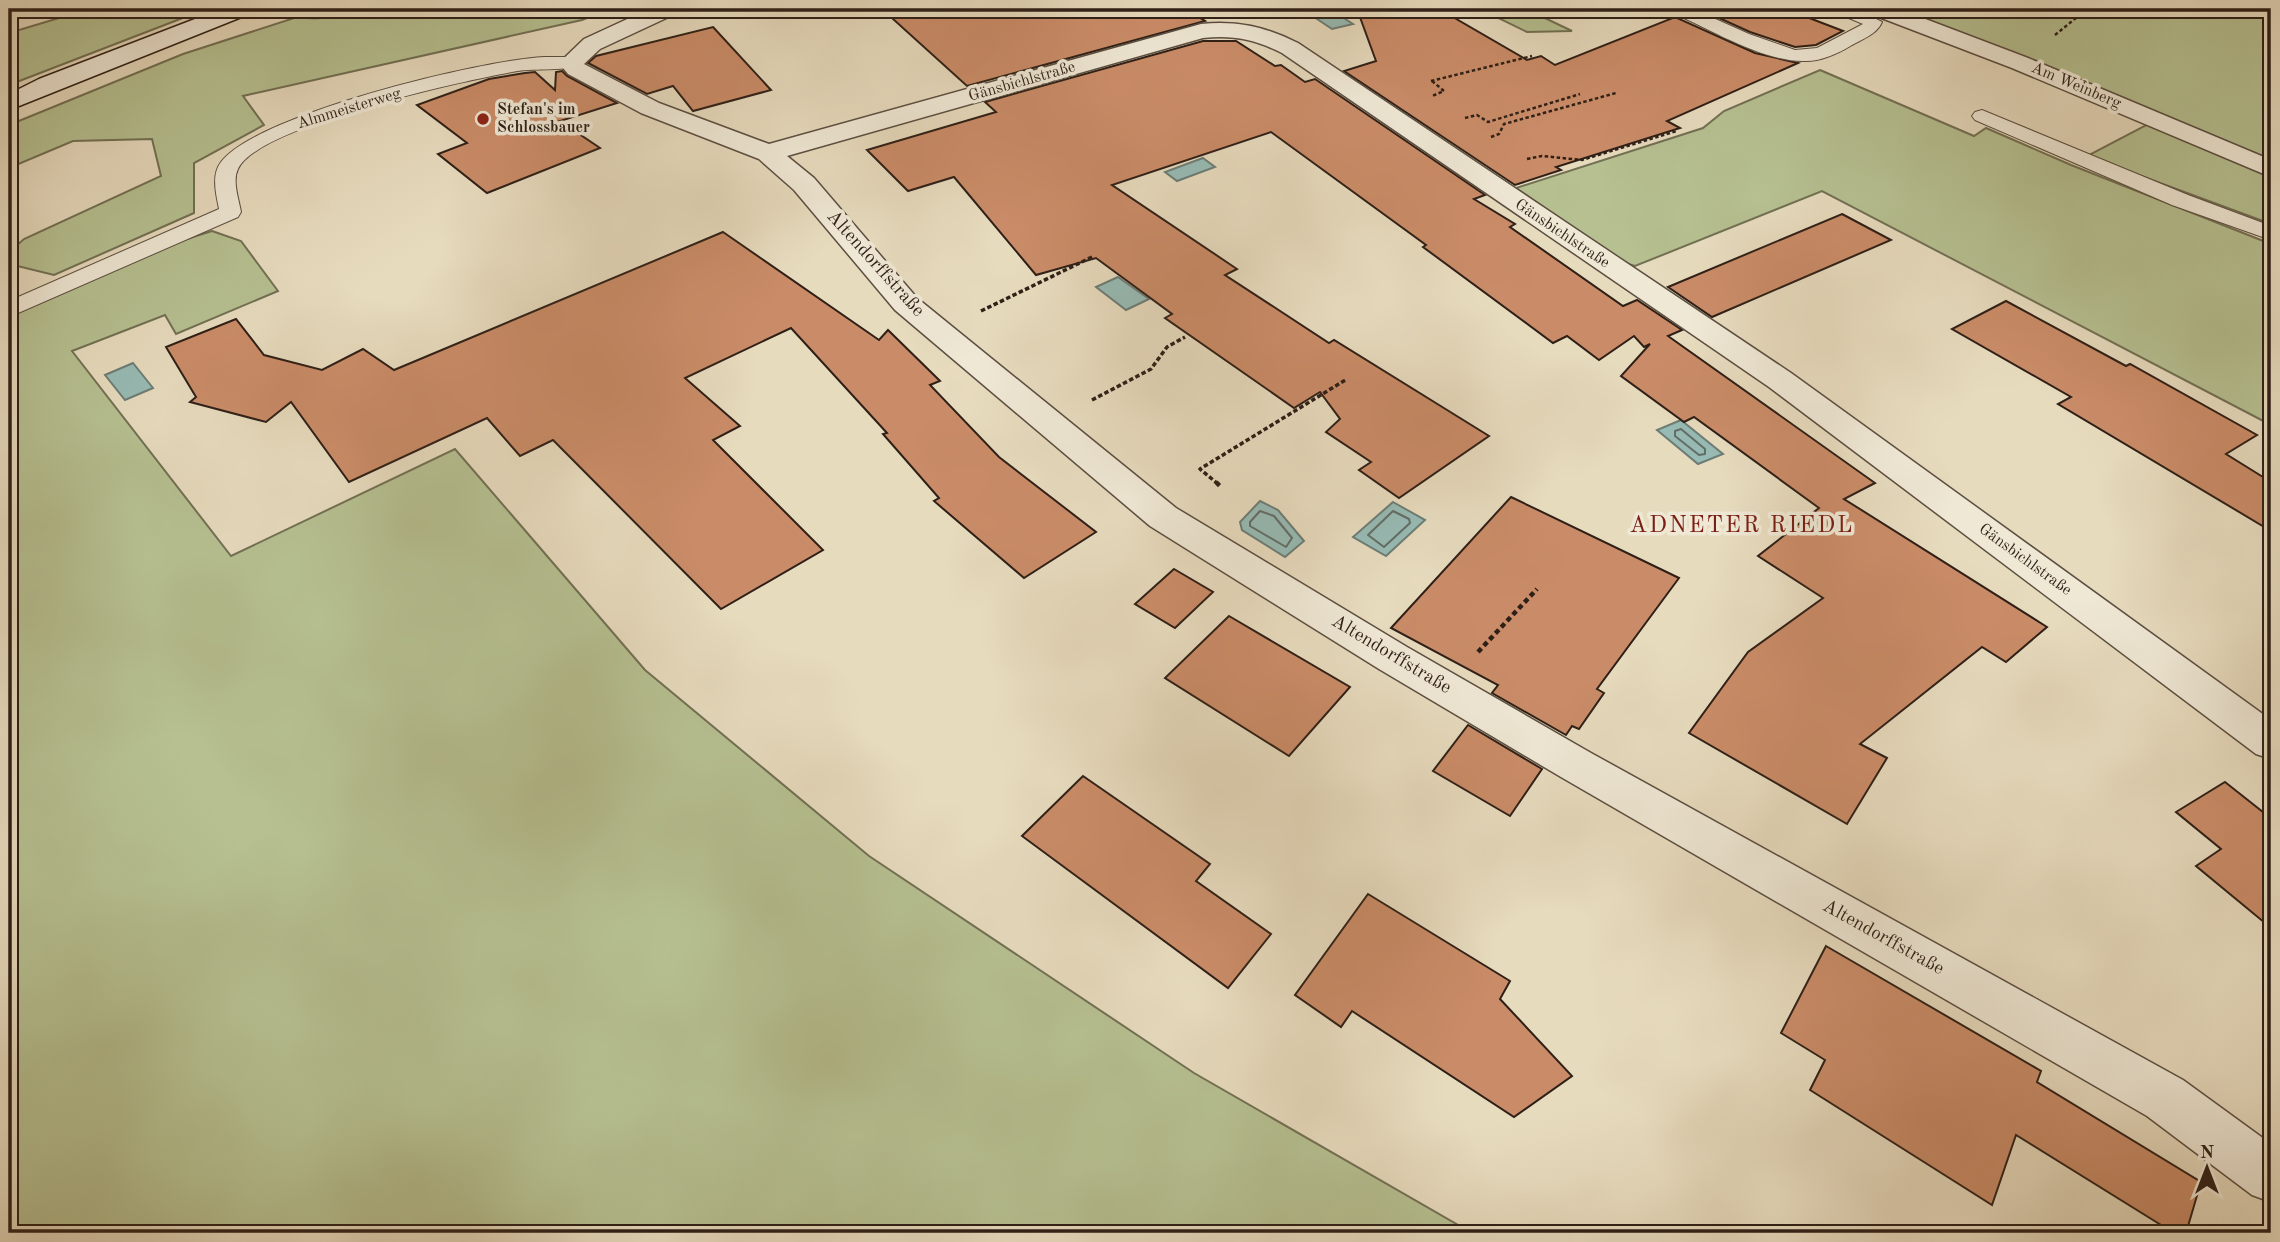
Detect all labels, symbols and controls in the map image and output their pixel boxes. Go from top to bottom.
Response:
street label: Gänsbichlstraße [967,59,1077,105]
street label: Am Weinberg [2029,60,2124,112]
street label: Almmeisterweg [295,85,403,132]
place label: Stefan's im Schlossbauer [497,102,590,136]
marker: Stefan's im Schlossbauer [475,111,491,127]
street label: Gänsbichlstraße [1512,197,1612,271]
street label: Altendorffstraße [823,207,927,321]
district label: ADNETER RIEDL [1629,514,1855,537]
street label: Gänsbichlstraße [1976,521,2074,599]
street label: Altendorffstraße [1328,612,1454,698]
street label: Altendorffstraße [1819,897,1947,979]
north arrow [2172,1134,2242,1204]
text: N [2200,1144,2215,1163]

